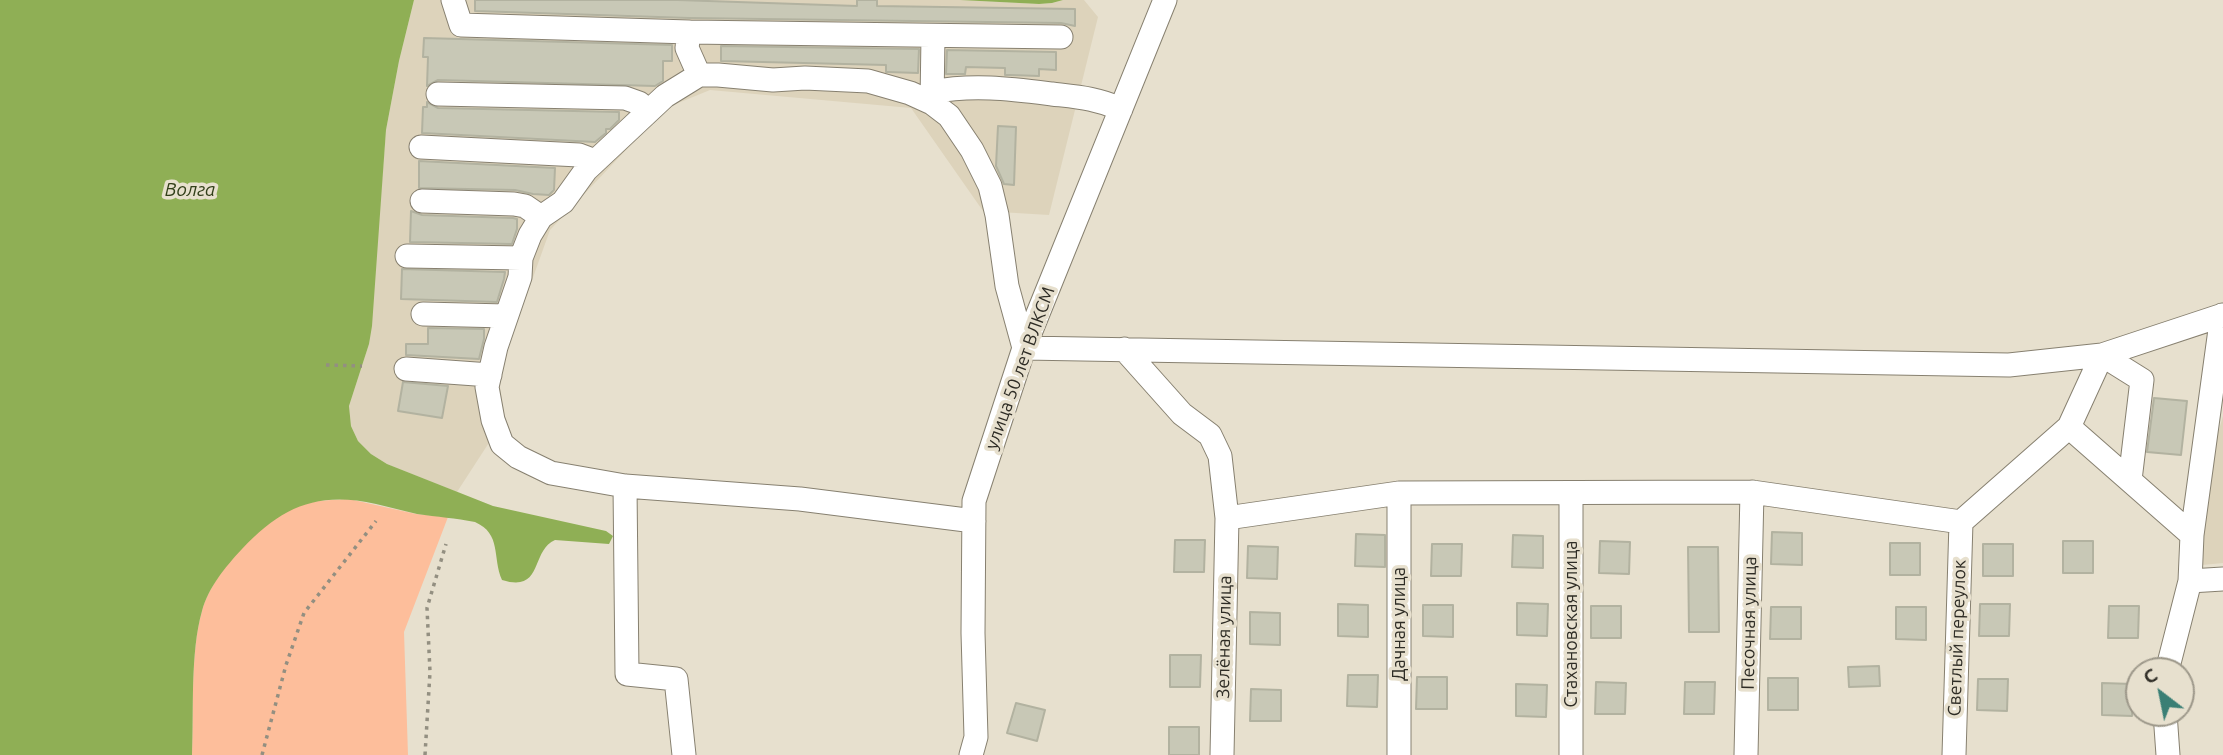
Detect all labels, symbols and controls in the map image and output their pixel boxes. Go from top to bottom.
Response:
water label: Волга [165,179,215,201]
street label: улица 50 лет ВЛКСМ [981,284,1059,452]
street label: Стахановская улица [1560,540,1582,708]
street label: Песочная улица [1737,556,1761,690]
street label: Светлый переулок [1943,559,1971,717]
street label: Дачная улица [1388,567,1410,681]
street label: Зелёная улица [1212,575,1236,699]
north arrow [2125,657,2195,727]
text: С [2139,663,2161,688]

